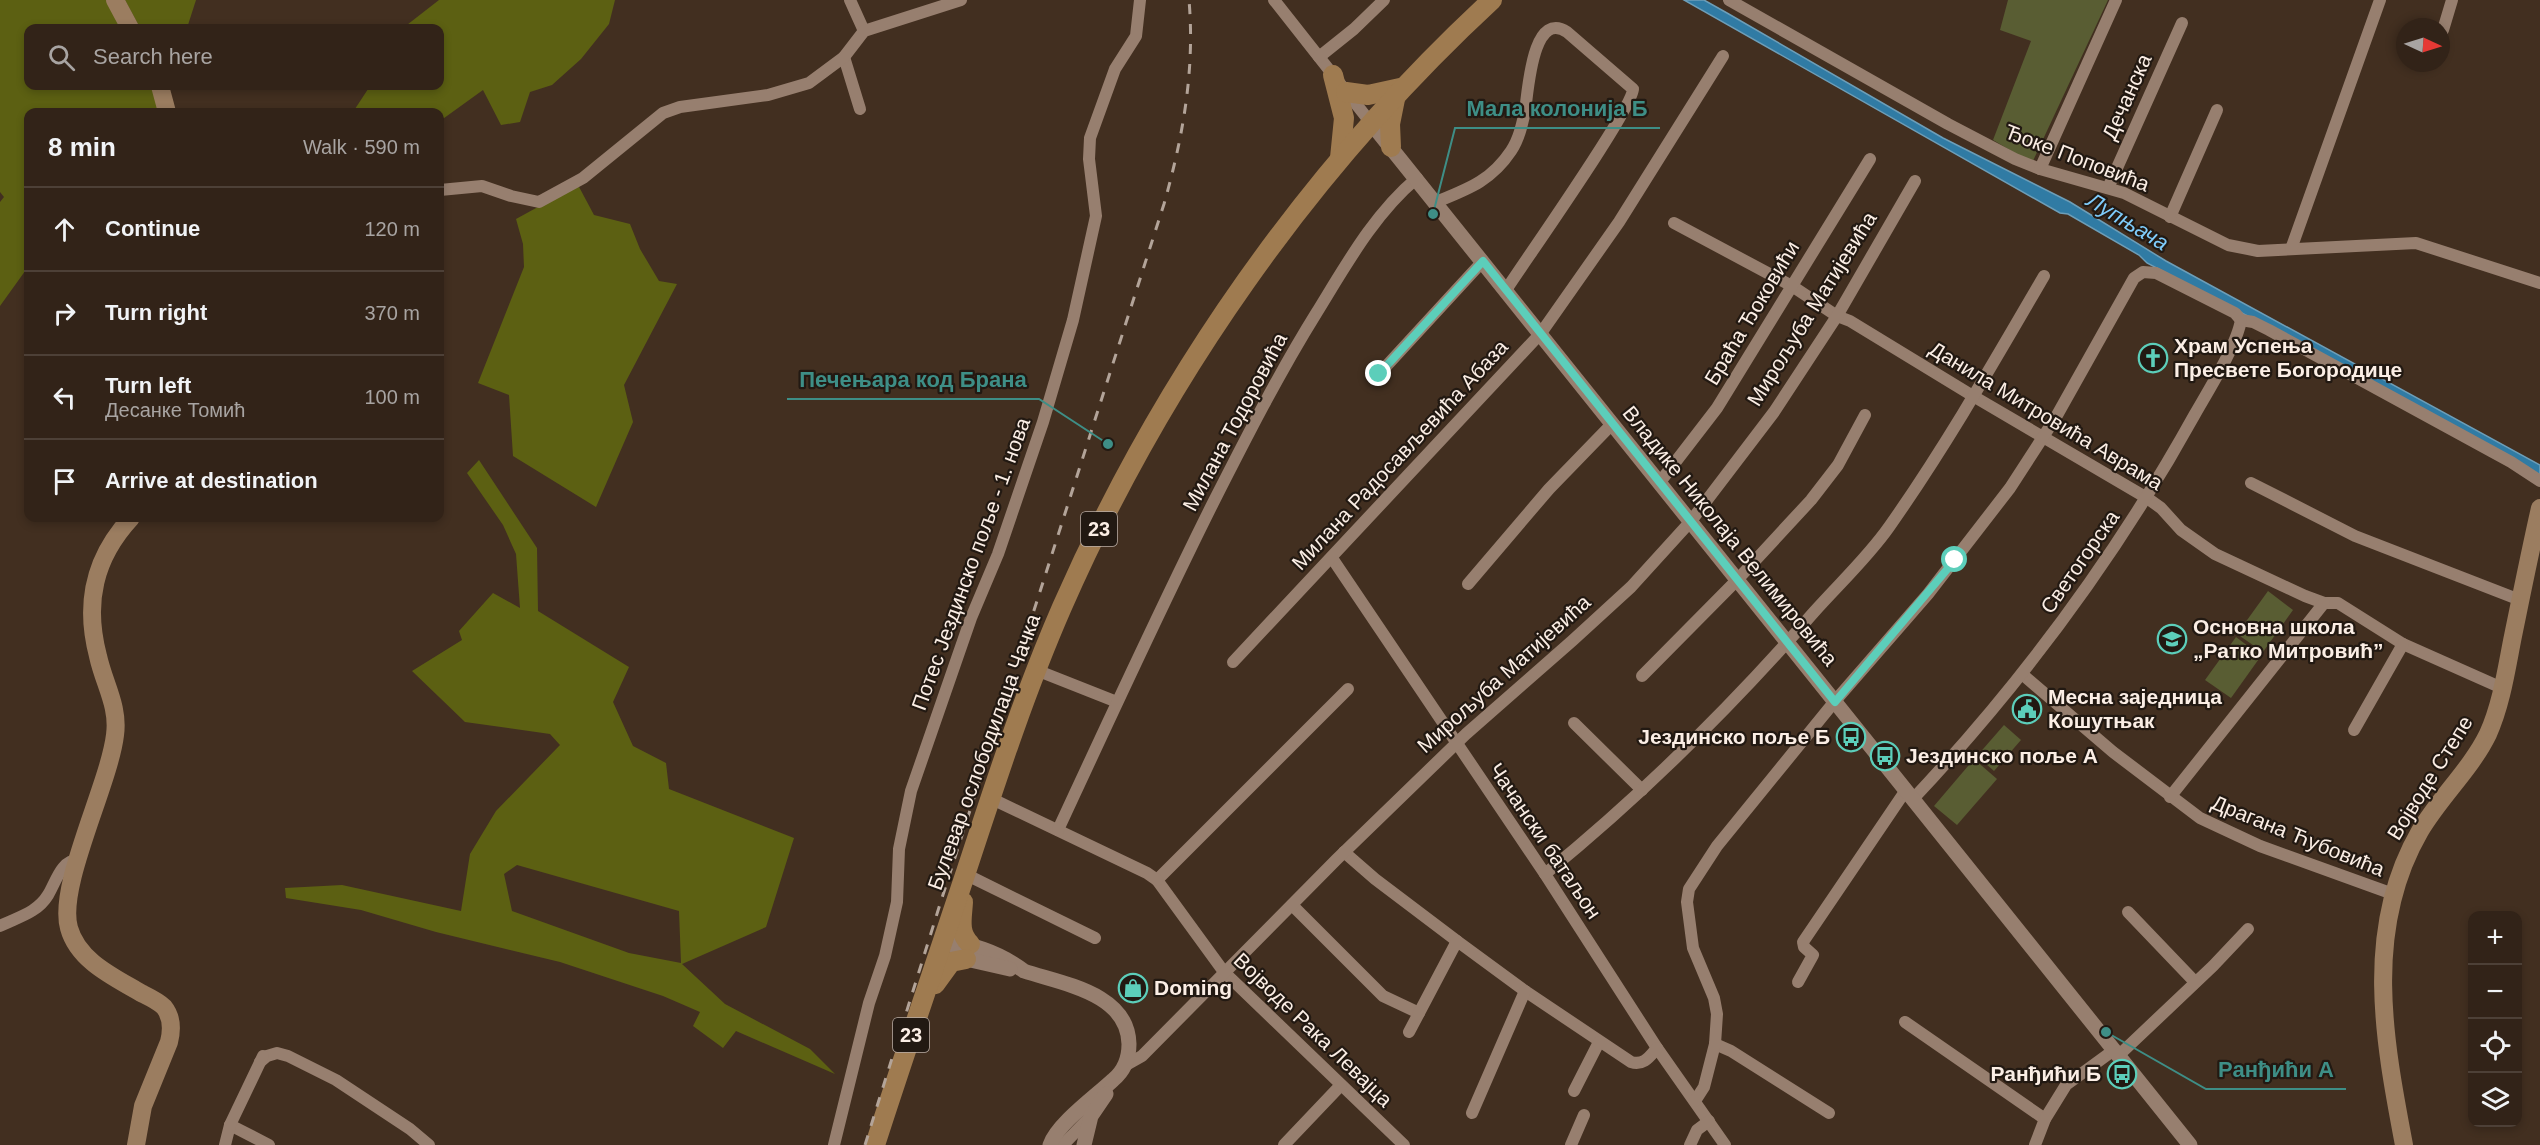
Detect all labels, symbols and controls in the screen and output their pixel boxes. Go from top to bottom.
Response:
north arrow [2396,18,2450,72]
search box [24,24,444,90]
icon: search [45,41,78,74]
text: Search here [93,44,213,69]
street label: Дечанска [2097,50,2156,143]
callout: Мала колонија Б [1455,88,1660,128]
text: Мала колонија Б [1467,96,1648,121]
street label: Ђоке Поповића [2002,119,2153,196]
text: 8 min [48,132,116,162]
text: Walk · 590 m [303,136,420,158]
water label: Лупњача [2081,186,2173,256]
street label: Мирољуба Матијевића [1742,207,1881,410]
icon: ahead [48,213,81,246]
text: Continue [105,216,200,241]
text: 120 m [364,218,420,240]
street label: Браћа Ђоковићи [1700,237,1804,389]
icon: right [48,297,81,330]
text: Turn right [105,300,207,325]
text: 370 m [364,302,420,324]
street label: Милана Тодоровића [1178,329,1291,515]
place label: Храм Успења Пресвете Богородице [2174,334,2402,381]
street label: Милана Радосављевића Абаза [1287,335,1512,574]
street label: Данила Митровића Аврама [1926,337,2167,495]
church icon: Храм Успења Пресвете Богородице [2137,342,2169,374]
callout: Печењара код Брана [787,359,1039,399]
route end [1365,360,1391,386]
text: Печењара код Брана [799,367,1027,392]
text: Turn left [105,373,191,398]
icon: left [48,381,81,414]
text: 100 m [364,386,420,408]
text: Десанке Томић [105,399,245,421]
street label: Владике Николаја Велимировића [1618,401,1842,670]
street label: Потес Јездинско поље - 1. нова [907,414,1034,713]
icon: arrive [48,465,81,498]
text: Arrive at destination [105,468,318,493]
street label: Светогорска [2036,505,2124,618]
road number: 23 [1081,512,1117,546]
route start [1941,546,1967,572]
street label: Мирољуба Матијевића [1413,590,1595,757]
street label: Булевар ослободилаца Чачка [923,610,1044,893]
place label: Основна школа „Ратко Митровић” [2193,615,2384,662]
school or university icon: Основна школа „Ратко Митровић” [2156,623,2188,655]
place label: Месна заједница Кошутњак [2048,685,2222,732]
public building icon: Месна заједница Кошутњак [2011,693,2043,725]
street label: Војводе Степе [2382,712,2477,844]
bus stop icon: Јездинско поље Б [1835,721,1867,753]
place label: Јездинско поље Б [1638,725,1830,748]
bus stop icon: Јездинско поље А [1869,740,1901,772]
place label: Јездинско поље А [1906,744,2098,767]
street label: Чачански батаљон [1485,759,1606,923]
street label: Драгана Ћубовића [2208,790,2388,881]
map controls [2468,911,2522,1127]
button: + [2468,911,2522,965]
street label: Војводе Рака Левајца [1230,948,1397,1111]
button: − [2468,965,2522,1019]
shop icon: Doming [1117,972,1149,1004]
place label: Doming [1154,976,1232,999]
road number: 23 [893,1018,929,1052]
button: locate [2468,1019,2522,1073]
callout: Ранђићи А [2206,1049,2346,1089]
text: Ранђићи А [2218,1057,2334,1082]
bus stop icon: Ранђићи Б [2106,1058,2138,1090]
place label: Ранђићи Б [1991,1062,2101,1085]
button: layers [2468,1073,2522,1127]

